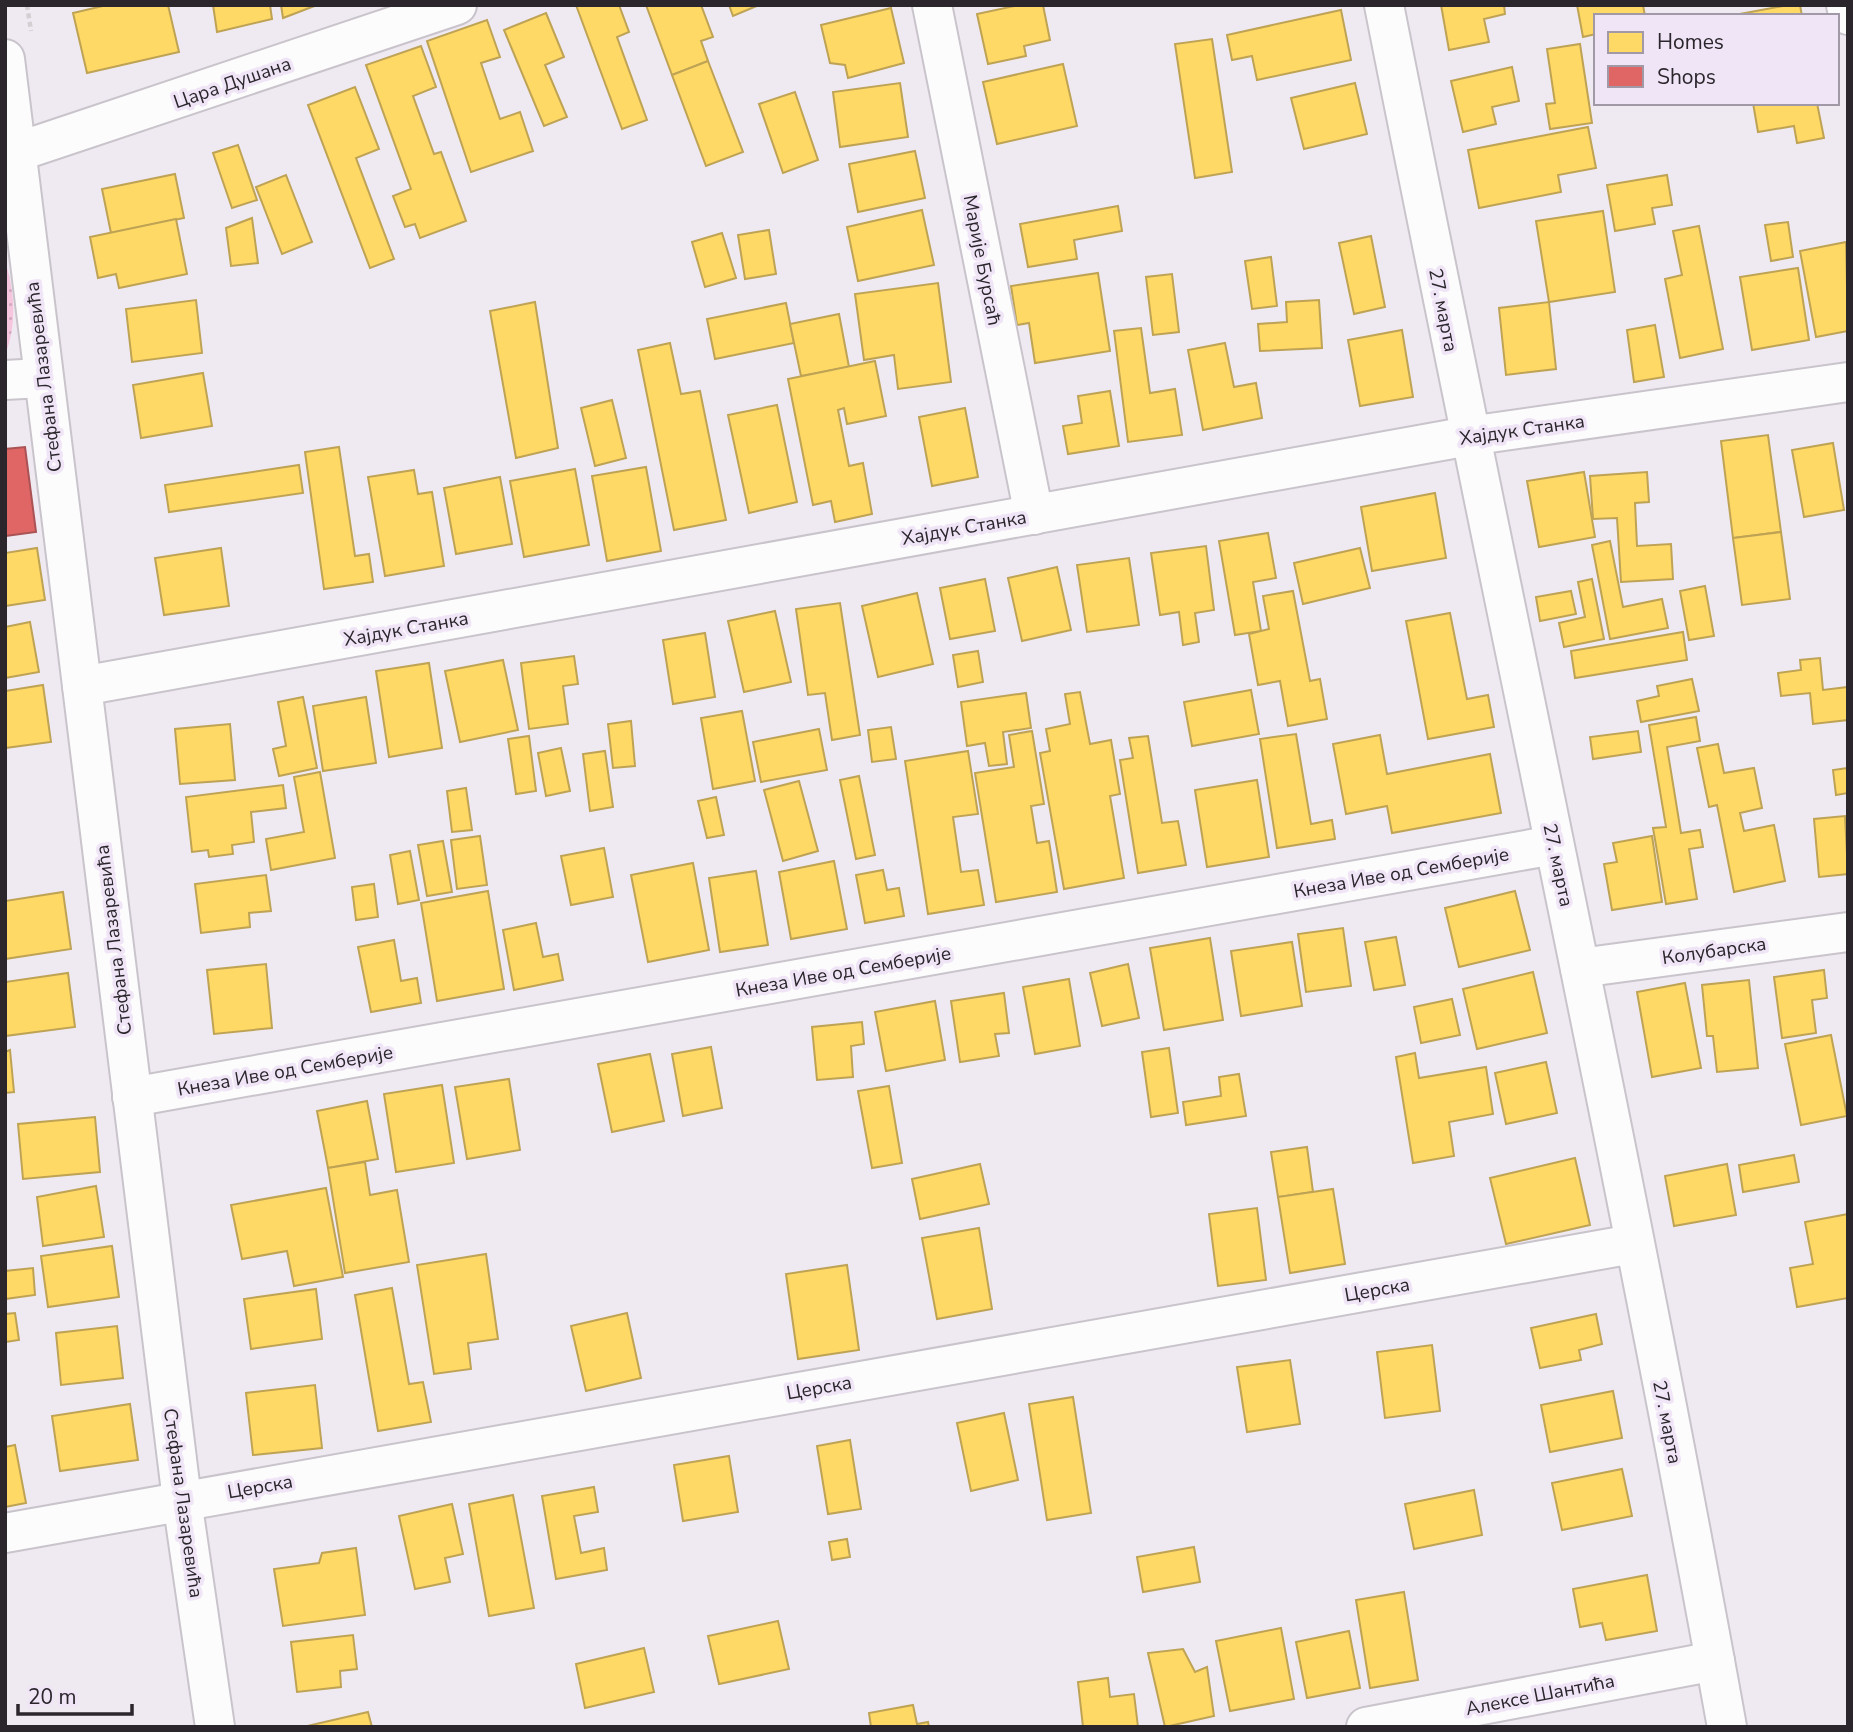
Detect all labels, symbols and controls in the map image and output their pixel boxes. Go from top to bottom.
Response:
legend [1594,14,1839,105]
text: Homes [1657,28,1724,56]
street label: Цара Душана [170,51,295,115]
text: Shops [1657,63,1716,91]
street label: Марије Бурсаћ [957,193,1007,328]
street label: 27. марта [1422,266,1464,354]
street label: Стефана Лазаревића [19,280,69,473]
street label: Хајдук Станка [1458,408,1586,452]
street label: Хајдук Станка [900,504,1029,552]
street label: Хајдук Станка [342,605,471,653]
street label: 27. марта [1536,821,1580,909]
street label: Кнеза Иве од Семберије [1291,841,1511,905]
street label: Стефана Лазаревића [89,843,139,1036]
street label: Колубарска [1660,931,1768,971]
street label: Кнеза Иве од Семберије [733,940,953,1004]
street label: Кнеза Иве од Семберије [175,1039,395,1103]
street label: Церска [1343,1271,1412,1309]
street label: Церска [785,1369,854,1407]
street label: 27. марта [1646,1378,1688,1466]
street label: Стефана Лазаревића [157,1407,209,1600]
street label: Церска [226,1468,295,1506]
street label: Алексе Шантића [1463,1668,1617,1722]
scale bar [18,1672,131,1716]
text: 20 m [28,1683,77,1711]

